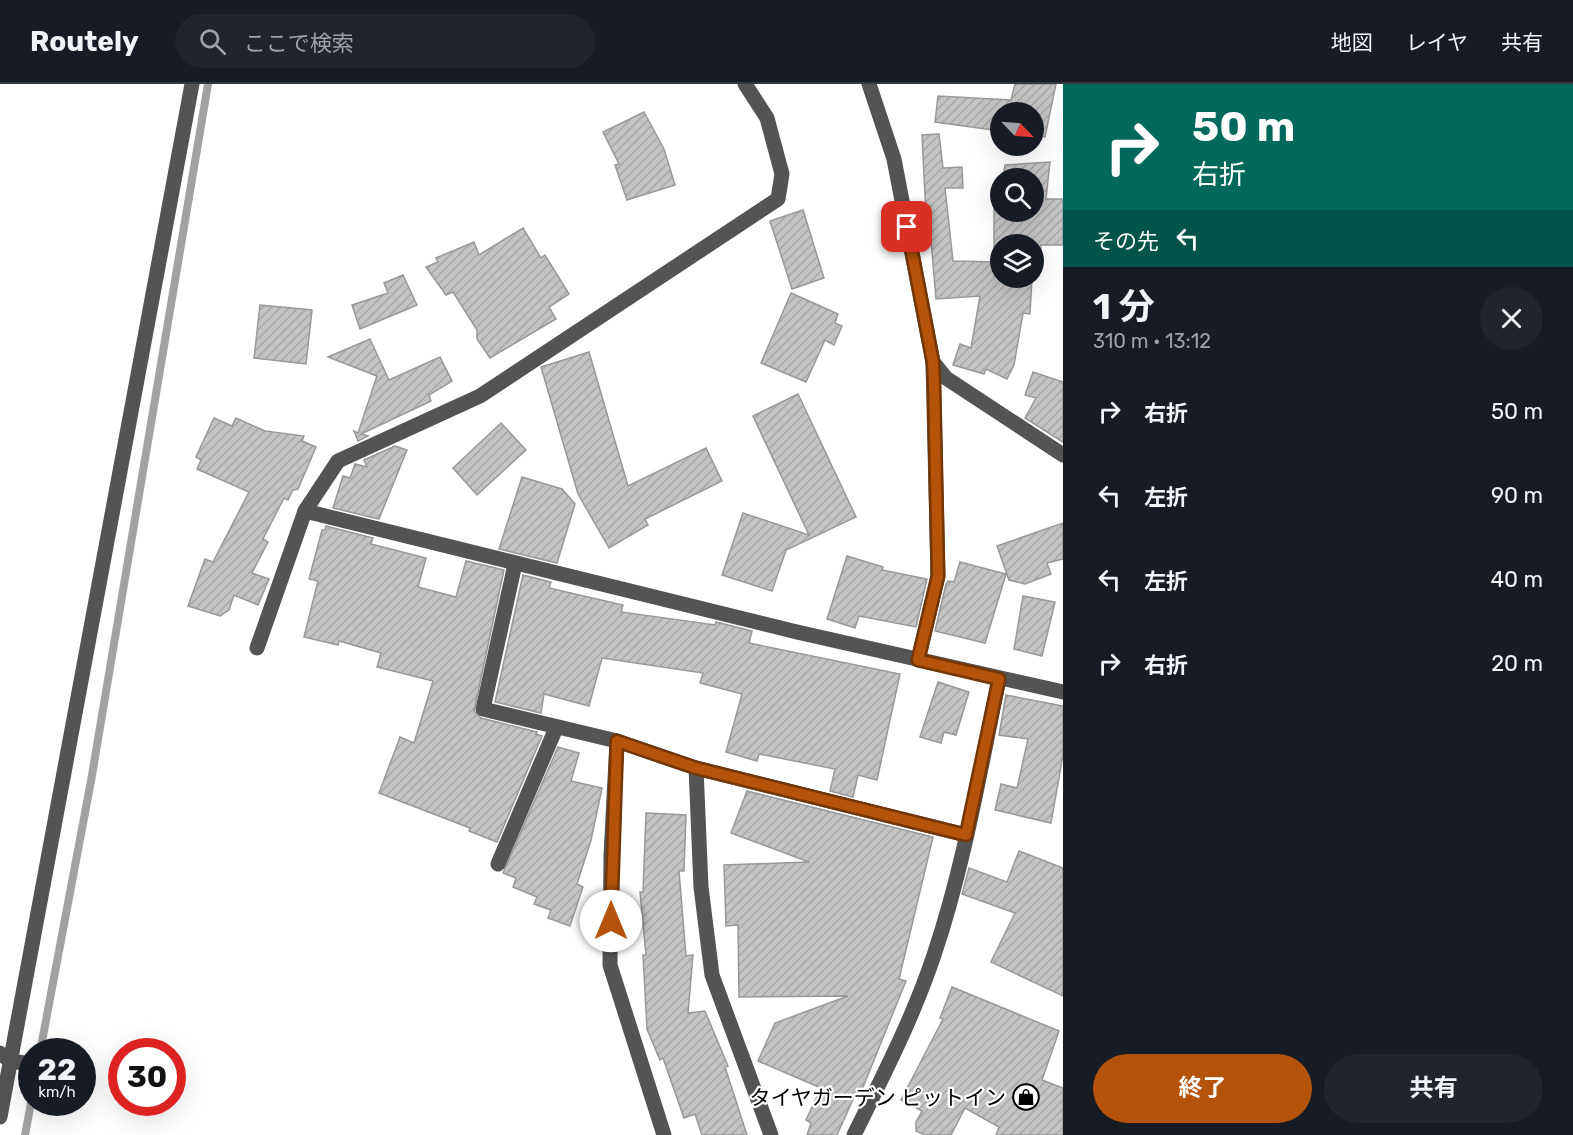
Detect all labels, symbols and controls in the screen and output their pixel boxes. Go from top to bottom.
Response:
search box [175,14,595,68]
text: Routely [30,25,139,58]
icon: search [196,25,229,58]
text: ここで検索 [244,30,354,57]
text: 地図 [1331,30,1373,55]
text: レイヤ [1406,30,1468,55]
text: 共有 [1501,30,1543,55]
north arrow [990,102,1044,156]
map controls [990,102,1044,288]
text: 50 m [1192,102,1295,152]
icon: right [1093,108,1171,186]
text: 右折 [1192,159,1246,191]
button: search [990,168,1044,222]
pin [881,201,932,252]
icon: arrive [890,210,923,243]
icon: left [1171,222,1204,255]
text: その先 [1093,228,1159,255]
button: layers [990,234,1044,288]
text: 1 分 [1093,285,1155,328]
button: close [1480,287,1543,350]
text: 310 m · 13:12 [1093,329,1211,353]
icon: right [1093,395,1126,428]
text: 50 m [1491,398,1543,425]
text: 右折 [1144,400,1188,427]
icon: left [1093,479,1126,512]
text: 90 m [1491,482,1543,509]
text: 左折 [1144,484,1188,511]
icon: left [1093,563,1126,596]
text: 40 m [1490,566,1543,593]
text: 左折 [1144,568,1188,595]
icon: right [1093,647,1126,680]
text: 20 m [1491,650,1543,677]
text: 右折 [1144,652,1188,679]
position arrow [579,889,643,953]
speed limit sign: 30 [108,1038,186,1116]
text: 22 [38,1052,77,1088]
button: 終了 [1093,1054,1312,1123]
button: 共有 [1324,1054,1543,1123]
shop icon: タイヤガーデン ピットイン [1011,1082,1041,1112]
text: km/h [38,1083,76,1101]
place label: タイヤガーデン ピットイン [749,1085,1006,1110]

